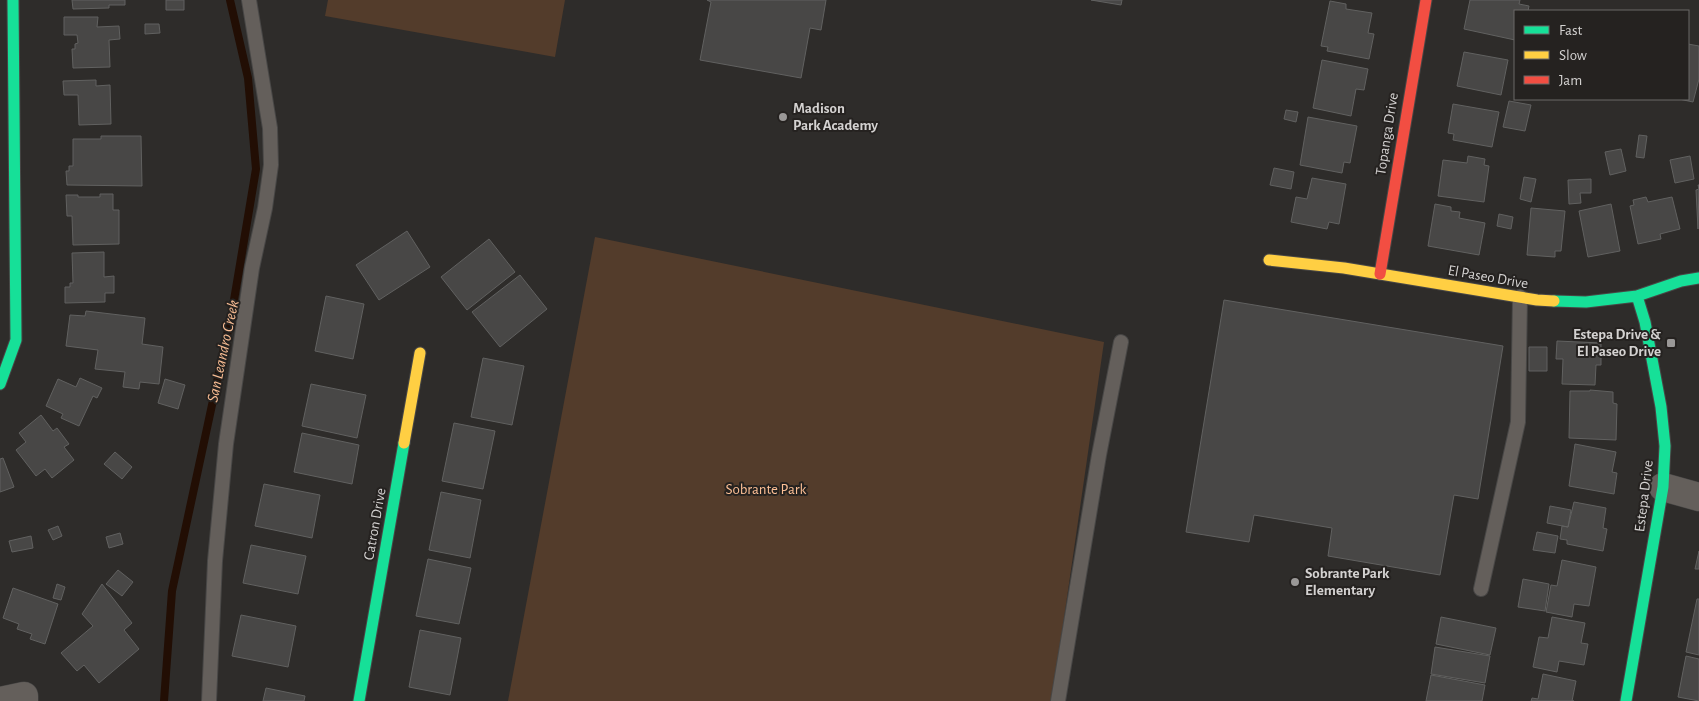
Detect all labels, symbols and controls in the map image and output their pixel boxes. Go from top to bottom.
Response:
legend [1514,10,1689,100]
text: Fast [1559,23,1583,38]
text: Slow [1559,48,1587,63]
text: Jam [1559,73,1582,88]
street label: Topanga Drive [1373,91,1401,176]
place label: Madison Park Academy [793,101,878,133]
marker: Madison Park Academy [777,111,789,123]
street label: El Paseo Drive [1447,263,1529,291]
water label: San Leandro Creek [204,298,242,404]
place label: Estepa Drive & El Paseo Drive [1573,327,1661,359]
marker: Estepa Drive & El Paseo Drive [1665,337,1677,349]
street label: Estepa Drive [1632,459,1656,533]
park label: Sobrante Park [726,482,807,497]
street label: Catron Drive [361,487,389,561]
place label: Sobrante Park Elementary [1305,566,1390,598]
marker: Sobrante Park Elementary [1289,576,1301,588]

